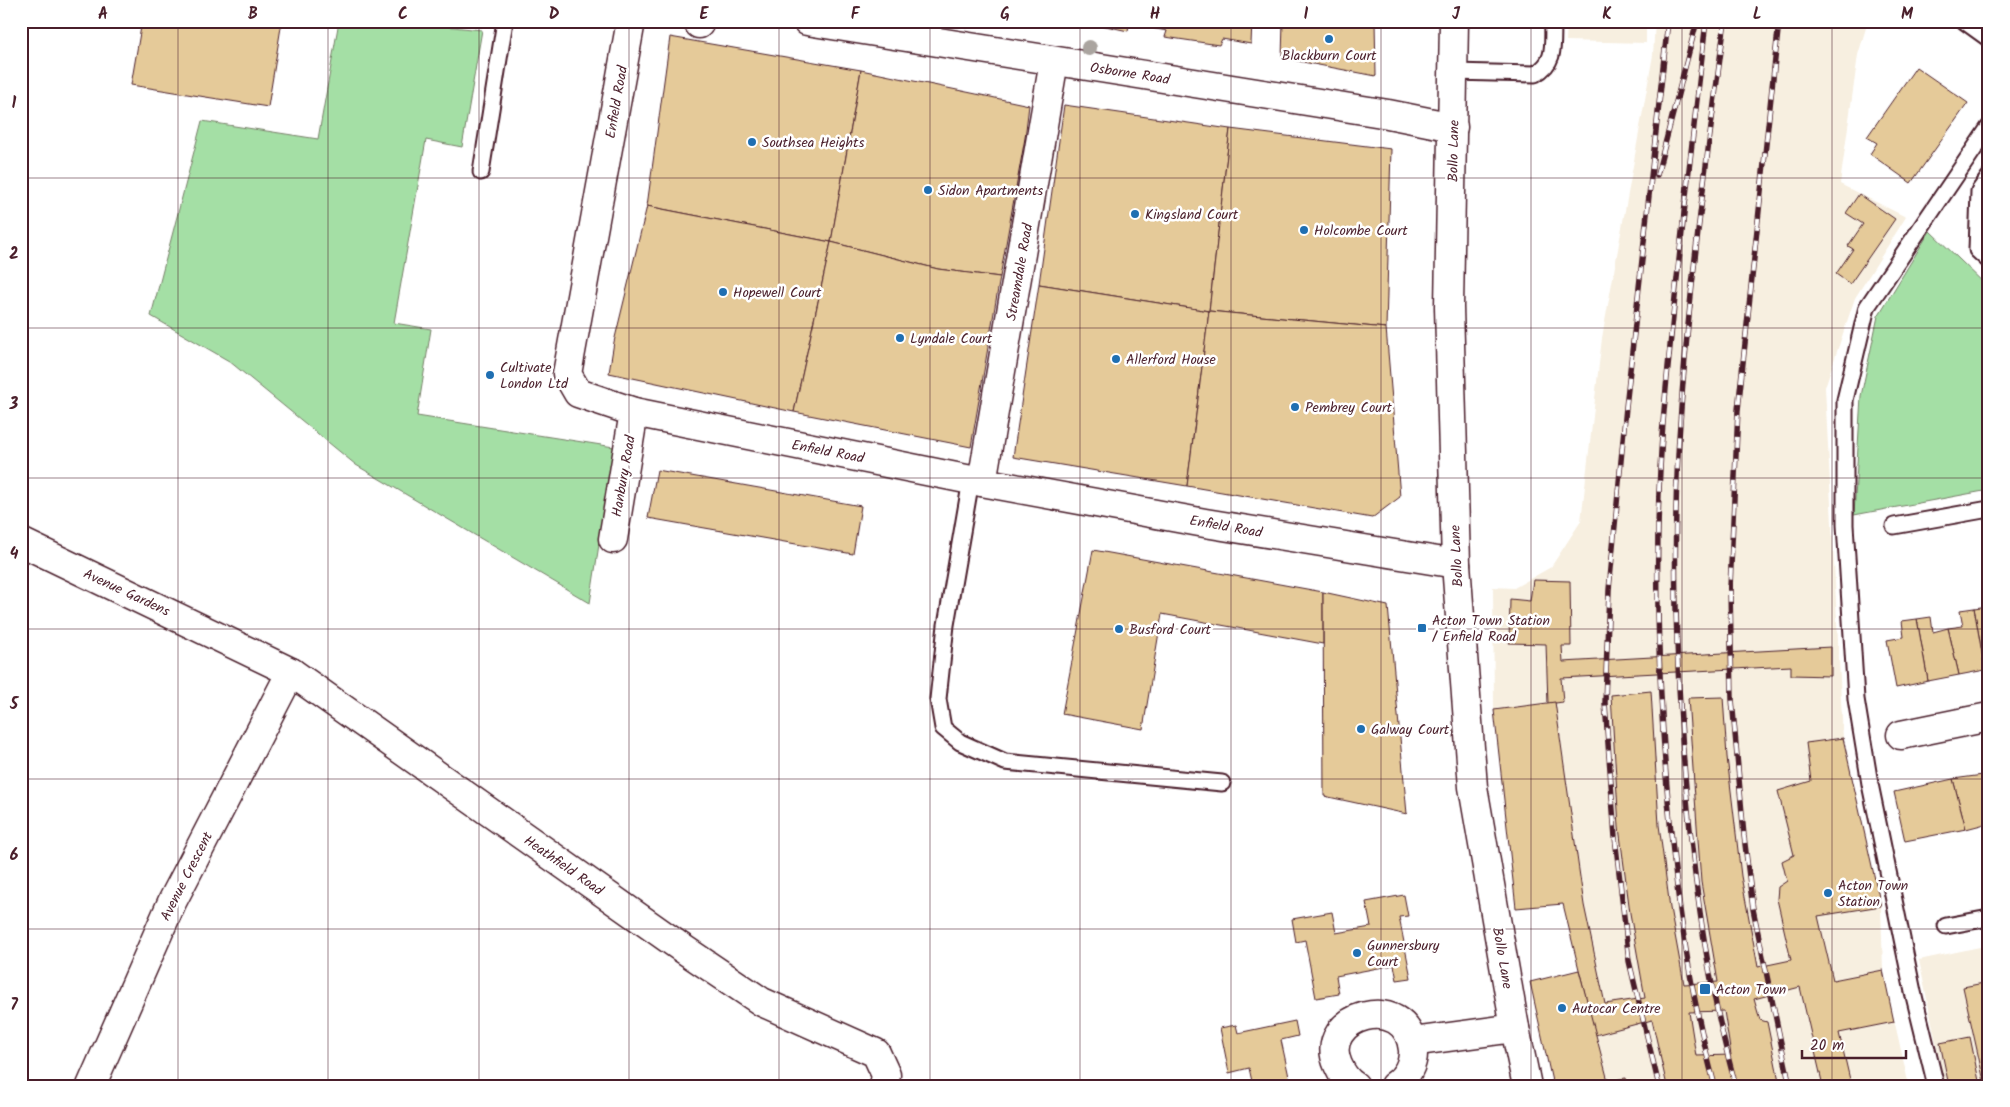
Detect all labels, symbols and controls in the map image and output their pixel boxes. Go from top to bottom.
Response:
text: A [98,2,108,27]
text: B [248,2,258,27]
text: C [398,2,408,27]
text: D [549,2,560,27]
text: E [700,2,710,27]
text: F [851,2,861,27]
text: G [1000,2,1010,27]
text: H [1150,2,1160,27]
text: I [1304,2,1309,27]
text: J [1452,2,1461,27]
text: K [1602,2,1612,27]
text: L [1753,2,1761,27]
text: M [1901,2,1914,27]
marker: Blackburn Court [1323,33,1335,45]
place label: Blackburn Court [1281,45,1377,67]
street label: Osborne Road [1088,57,1172,91]
street label: Enfield Road [600,63,634,140]
text: 1 [12,91,17,116]
street label: Bollo Lane [1442,119,1466,182]
place label: Southsea Heights [762,132,864,154]
marker: Southsea Heights [746,136,758,148]
place label: Sidon Apartments [938,180,1043,202]
marker: Sidon Apartments [922,184,934,196]
place label: Kingsland Court [1145,204,1239,226]
marker: Kingsland Court [1129,208,1141,220]
place label: Holcombe Court [1314,220,1408,242]
street label: Streamdale Road [1001,221,1040,323]
marker: Holcombe Court [1298,224,1310,236]
text: 2 [9,242,19,267]
place label: Hopewell Court [733,282,822,304]
marker: Hopewell Court [717,286,729,298]
place label: Lyndale Court [910,328,993,350]
marker: Lyndale Court [894,332,906,344]
place label: Allerford House [1126,349,1217,371]
marker: Allerford House [1110,353,1122,365]
place label: Cultivate London Ltd [500,357,569,395]
marker: Cultivate London Ltd [484,369,496,381]
text: 3 [9,392,19,417]
place label: Pembrey Court [1305,397,1393,419]
marker: Pembrey Court [1289,401,1301,413]
street label: Hanbury Road [606,433,642,519]
street label: Enfield Road [790,434,867,470]
street label: Enfield Road [1188,510,1265,544]
street label: Bollo Lane [1444,524,1470,588]
text: 4 [10,542,19,567]
street label: Avenue Gardens [80,563,174,623]
place label: Acton Town Station / Enfield Road [1432,610,1550,648]
place label: Busford Court [1129,619,1212,641]
marker: Acton Town Station / Enfield Road [1416,622,1428,634]
marker: Busford Court [1113,623,1125,635]
text: 5 [9,692,20,717]
place label: Galway Court [1371,719,1450,741]
marker: Galway Court [1355,723,1367,735]
street label: Avenue Crescent [155,827,219,925]
street label: Heathfield Road [519,830,609,902]
text: 6 [10,843,19,868]
place label: Acton Town Station [1838,875,1908,913]
marker: Acton Town Station [1822,887,1834,899]
street label: Bollo Lane [1486,926,1518,991]
place label: Gunnersbury Court [1367,935,1440,973]
marker: Gunnersbury Court [1351,947,1363,959]
place label: Acton Town [1716,979,1786,1001]
marker: Acton Town [1698,982,1712,996]
text: 7 [10,993,18,1018]
place label: Autocar Centre [1572,998,1661,1020]
marker: Autocar Centre [1556,1002,1568,1014]
scale bar [1802,1027,1906,1059]
text: 20 m [1810,1034,1844,1058]

